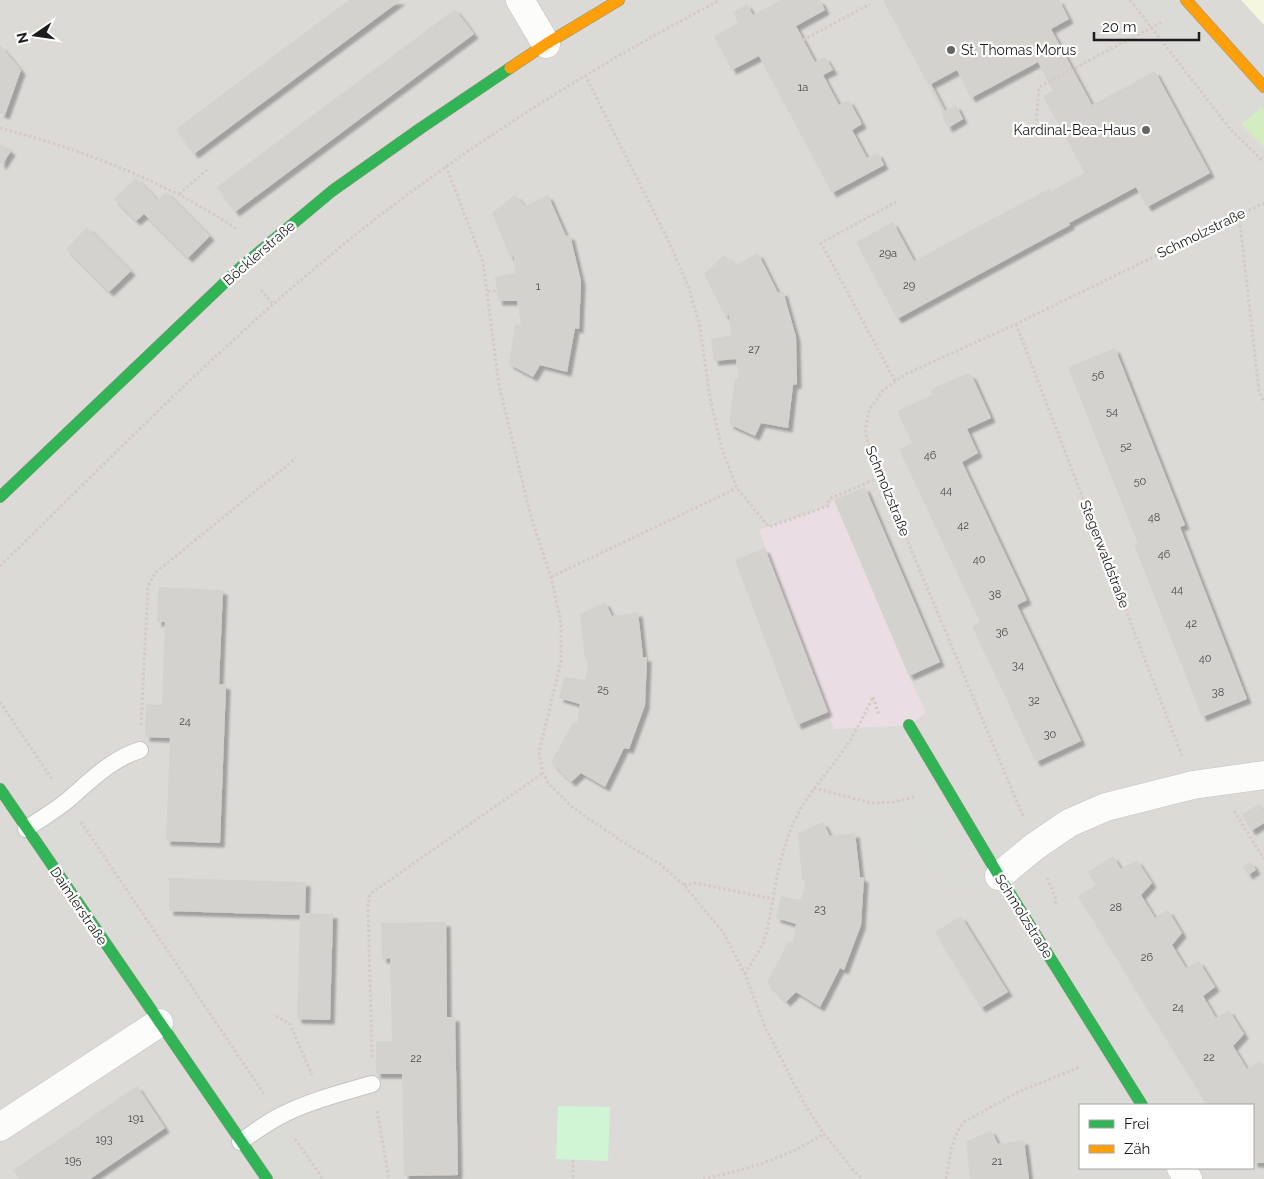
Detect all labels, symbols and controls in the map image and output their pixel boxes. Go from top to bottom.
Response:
north arrow [10,10,60,60]
scale bar [1094,10,1199,42]
text: 20 m [1102,18,1137,36]
text: N [13,31,31,45]
place label: St. Thomas Morus [961,42,1076,58]
marker: St. Thomas Morus [945,44,957,56]
house number: 1a [798,81,808,94]
place label: Kardinal-Bea-Haus [1014,122,1136,138]
marker: Kardinal-Bea-Haus [1140,124,1152,136]
street label: Schmolzstraße [1154,205,1248,261]
street label: Böcklerstraße [220,218,298,288]
house number: 29a [879,247,897,260]
house number: 29 [903,279,915,292]
house number: 1 [536,280,541,293]
house number: 27 [748,343,760,356]
house number: 56 [1092,369,1105,382]
house number: 54 [1106,405,1118,418]
house number: 52 [1120,440,1132,453]
street label: Schmolzstraße [863,443,913,539]
house number: 46 [924,449,937,462]
house number: 50 [1134,475,1147,488]
house number: 44 [940,484,952,497]
street label: Stegerwaldstraße [1077,498,1133,610]
house number: 48 [1148,511,1160,524]
house number: 42 [957,519,969,532]
house number: 46 [1158,548,1171,561]
house number: 40 [973,553,986,566]
house number: 44 [1171,583,1183,596]
house number: 38 [989,588,1001,601]
house number: 42 [1185,617,1197,630]
house number: 36 [996,626,1009,639]
house number: 40 [1199,652,1212,665]
house number: 34 [1012,659,1024,672]
house number: 25 [597,683,609,696]
house number: 38 [1212,686,1224,699]
house number: 32 [1028,694,1040,707]
house number: 24 [179,715,191,728]
house number: 30 [1044,728,1057,741]
street label: Daimlerstraße [47,864,111,948]
street label: Schmolzstraße [992,871,1056,961]
house number: 28 [1110,901,1122,914]
house number: 23 [814,903,826,916]
house number: 26 [1141,951,1154,964]
house number: 24 [1172,1001,1184,1014]
house number: 22 [1203,1051,1215,1064]
house number: 22 [410,1052,422,1065]
legend [1079,1104,1254,1169]
house number: 191 [128,1112,144,1125]
text: Frei [1124,1115,1149,1133]
house number: 193 [95,1133,113,1146]
text: Zäh [1124,1140,1150,1158]
house number: 195 [64,1154,82,1167]
house number: 21 [992,1155,1003,1168]

